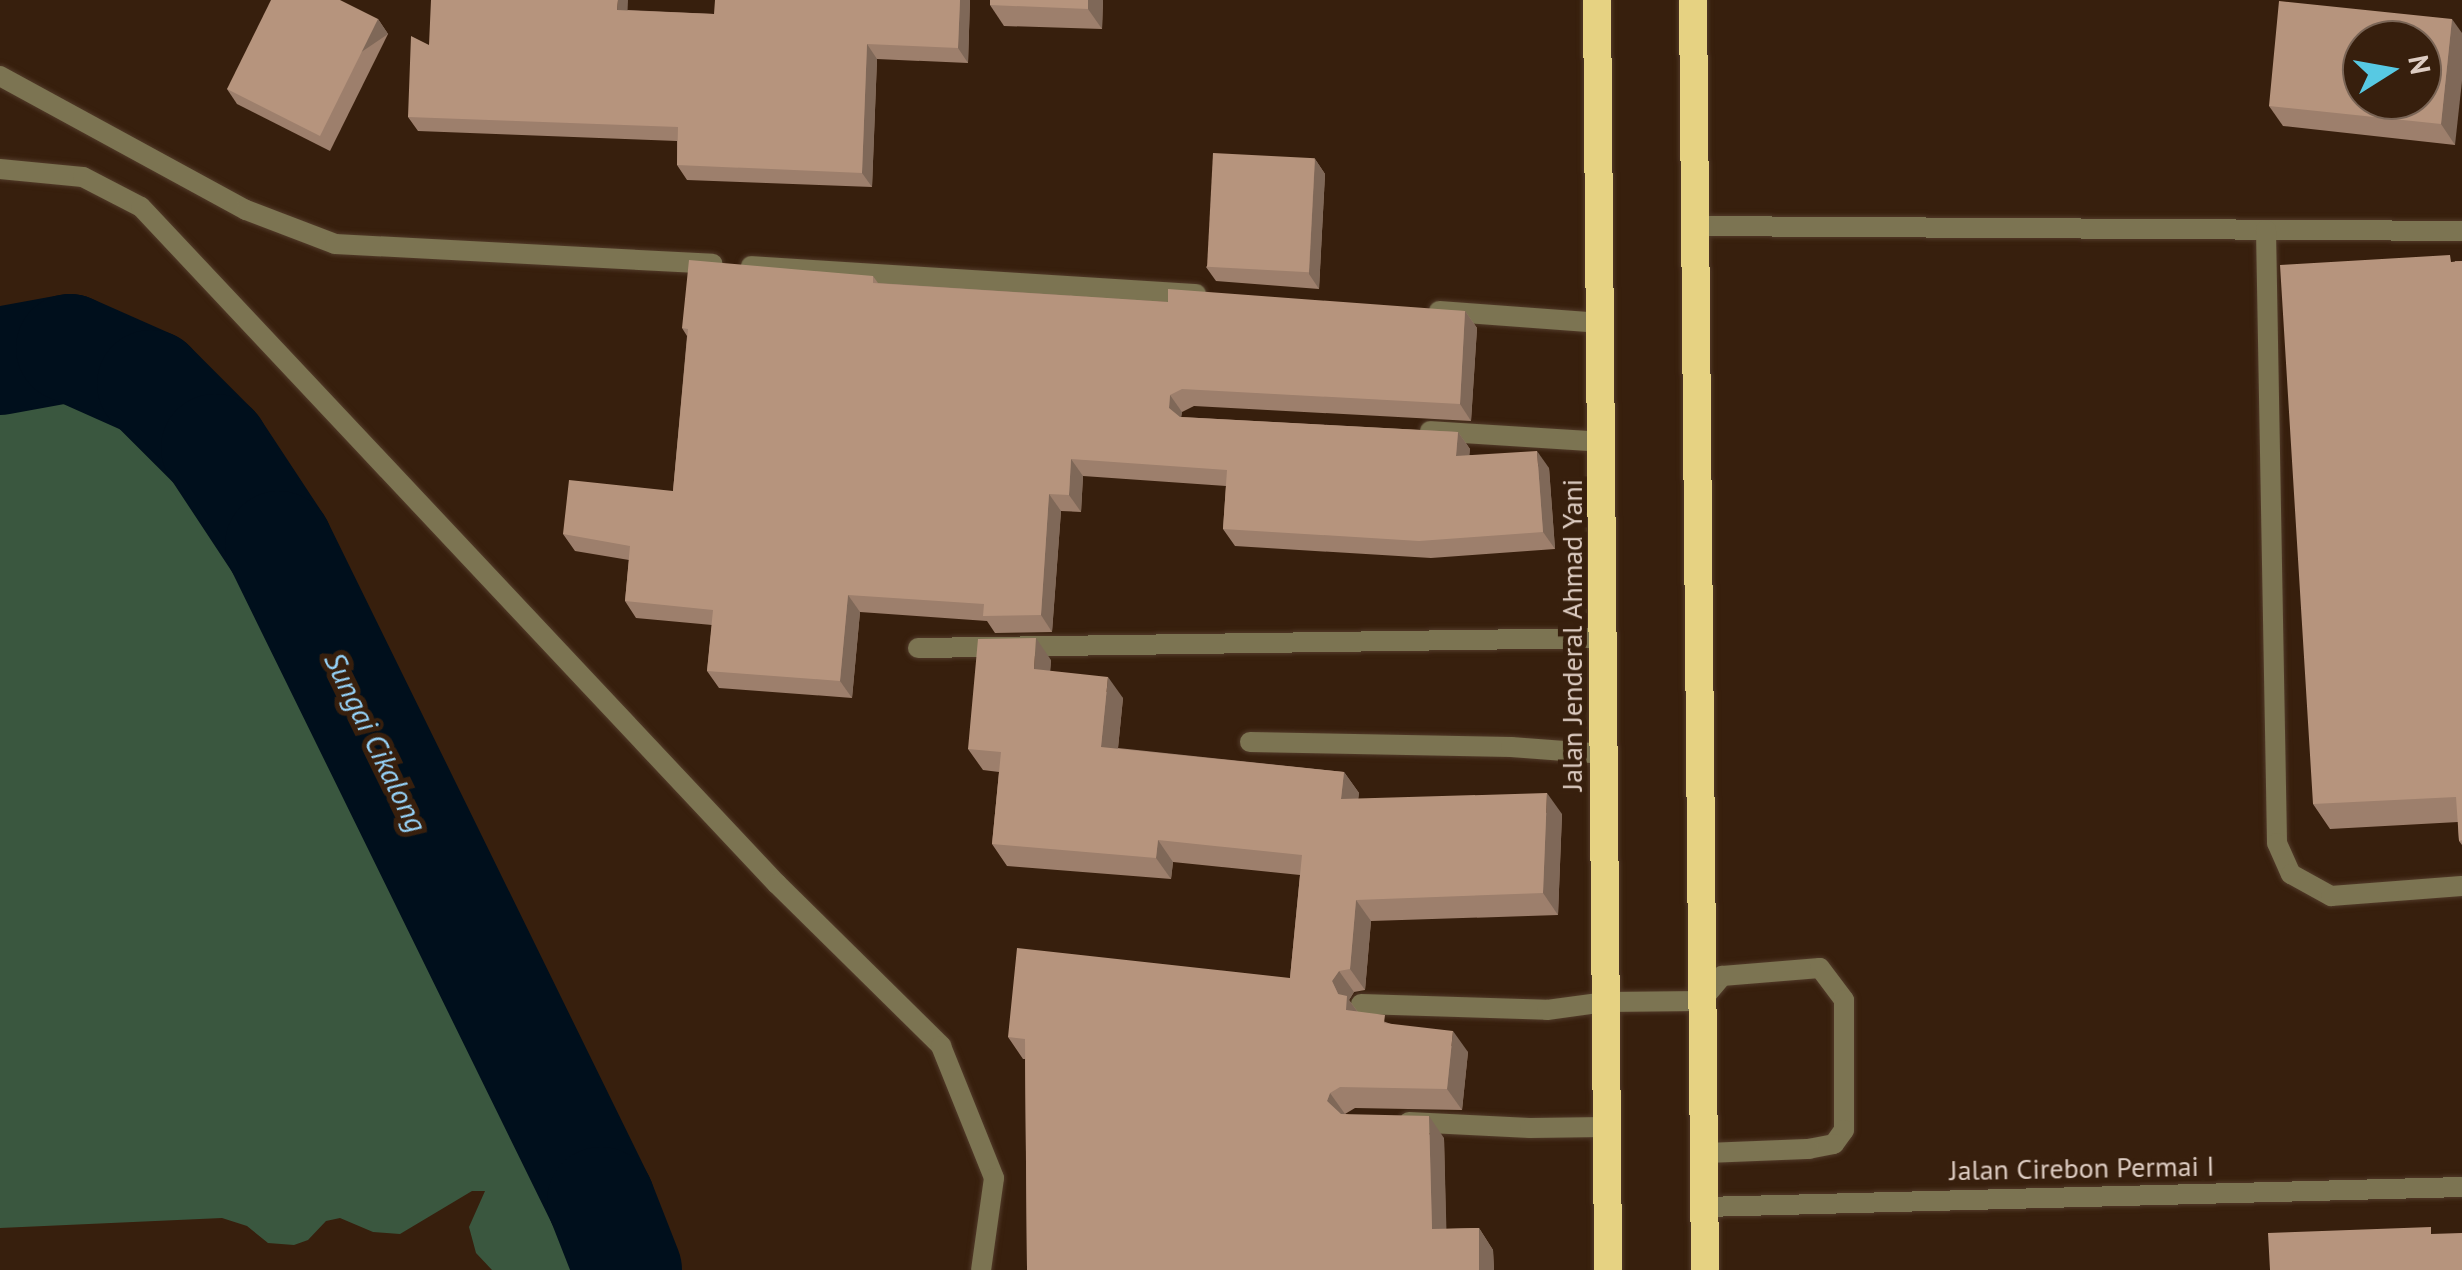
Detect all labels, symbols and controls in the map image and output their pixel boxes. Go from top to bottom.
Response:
north arrow [2342,20,2442,120]
text: N [2400,52,2440,77]
street label: Jalan Jenderal Ahmad Yani [1555,478,1589,792]
water label: Sungai Cikalong [317,646,435,838]
street label: Jalan Cirebon Permai I [1949,1149,2215,1187]

